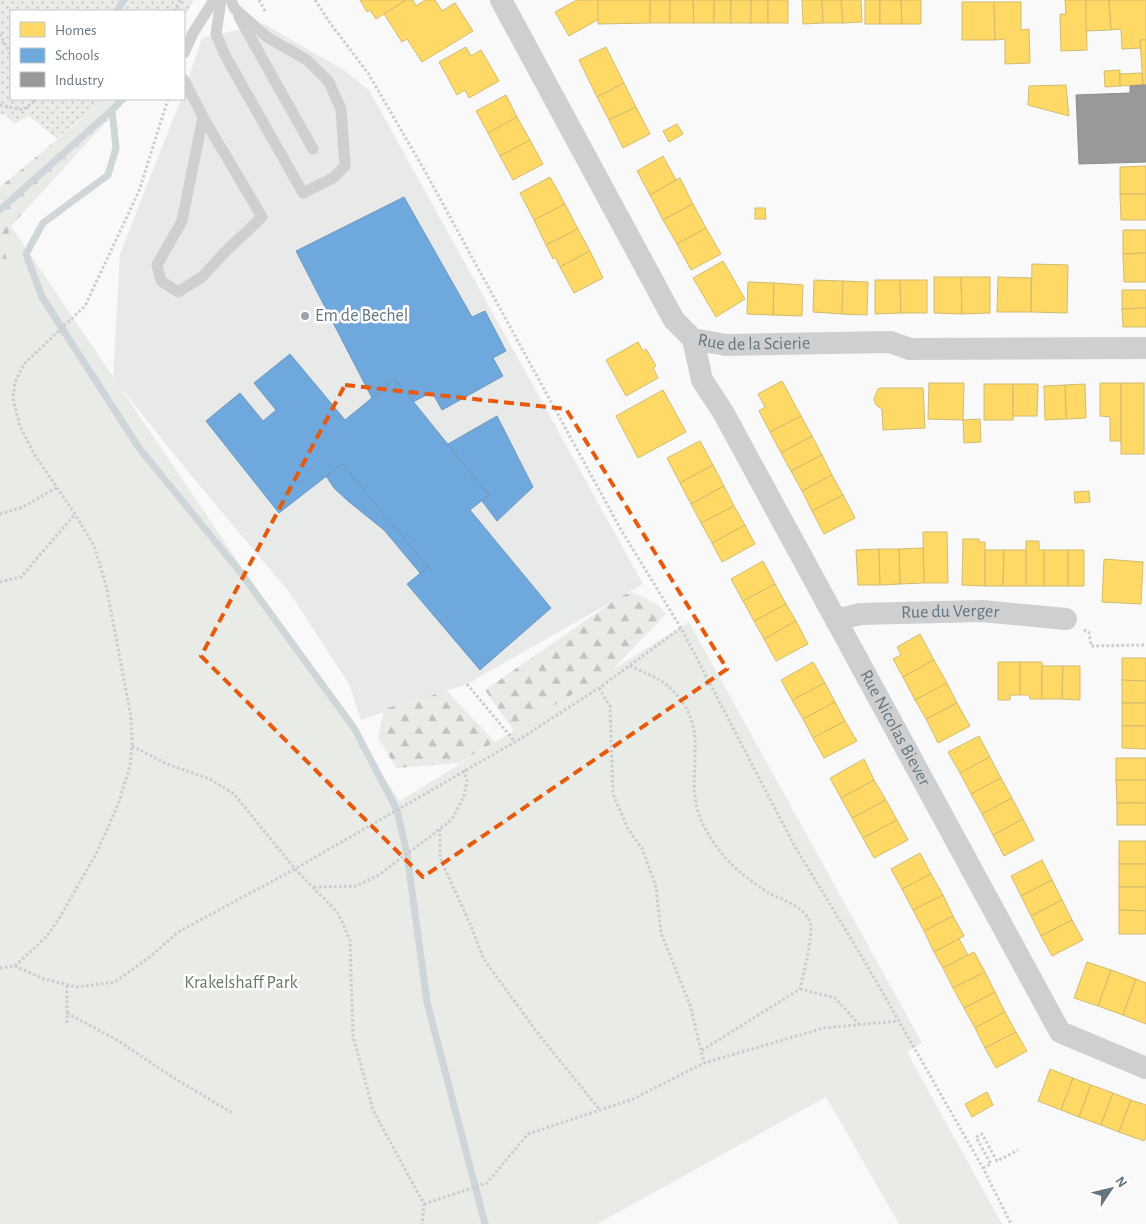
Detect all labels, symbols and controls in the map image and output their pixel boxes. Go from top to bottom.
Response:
legend [10,10,185,100]
text: Homes [55,23,97,38]
text: Schools [55,48,99,63]
text: Industry [55,73,104,88]
place label: Em de Bechel [315,307,408,325]
marker: Em de Bechel [299,310,311,322]
street label: Rue de la Scierie [696,331,810,354]
street label: Rue du Verger [901,602,1000,622]
street label: Rue Nicolas Biever [856,667,934,789]
park label: Krakelshaff Park [184,974,298,992]
north arrow [1086,1164,1136,1214]
text: N [1112,1174,1129,1190]

